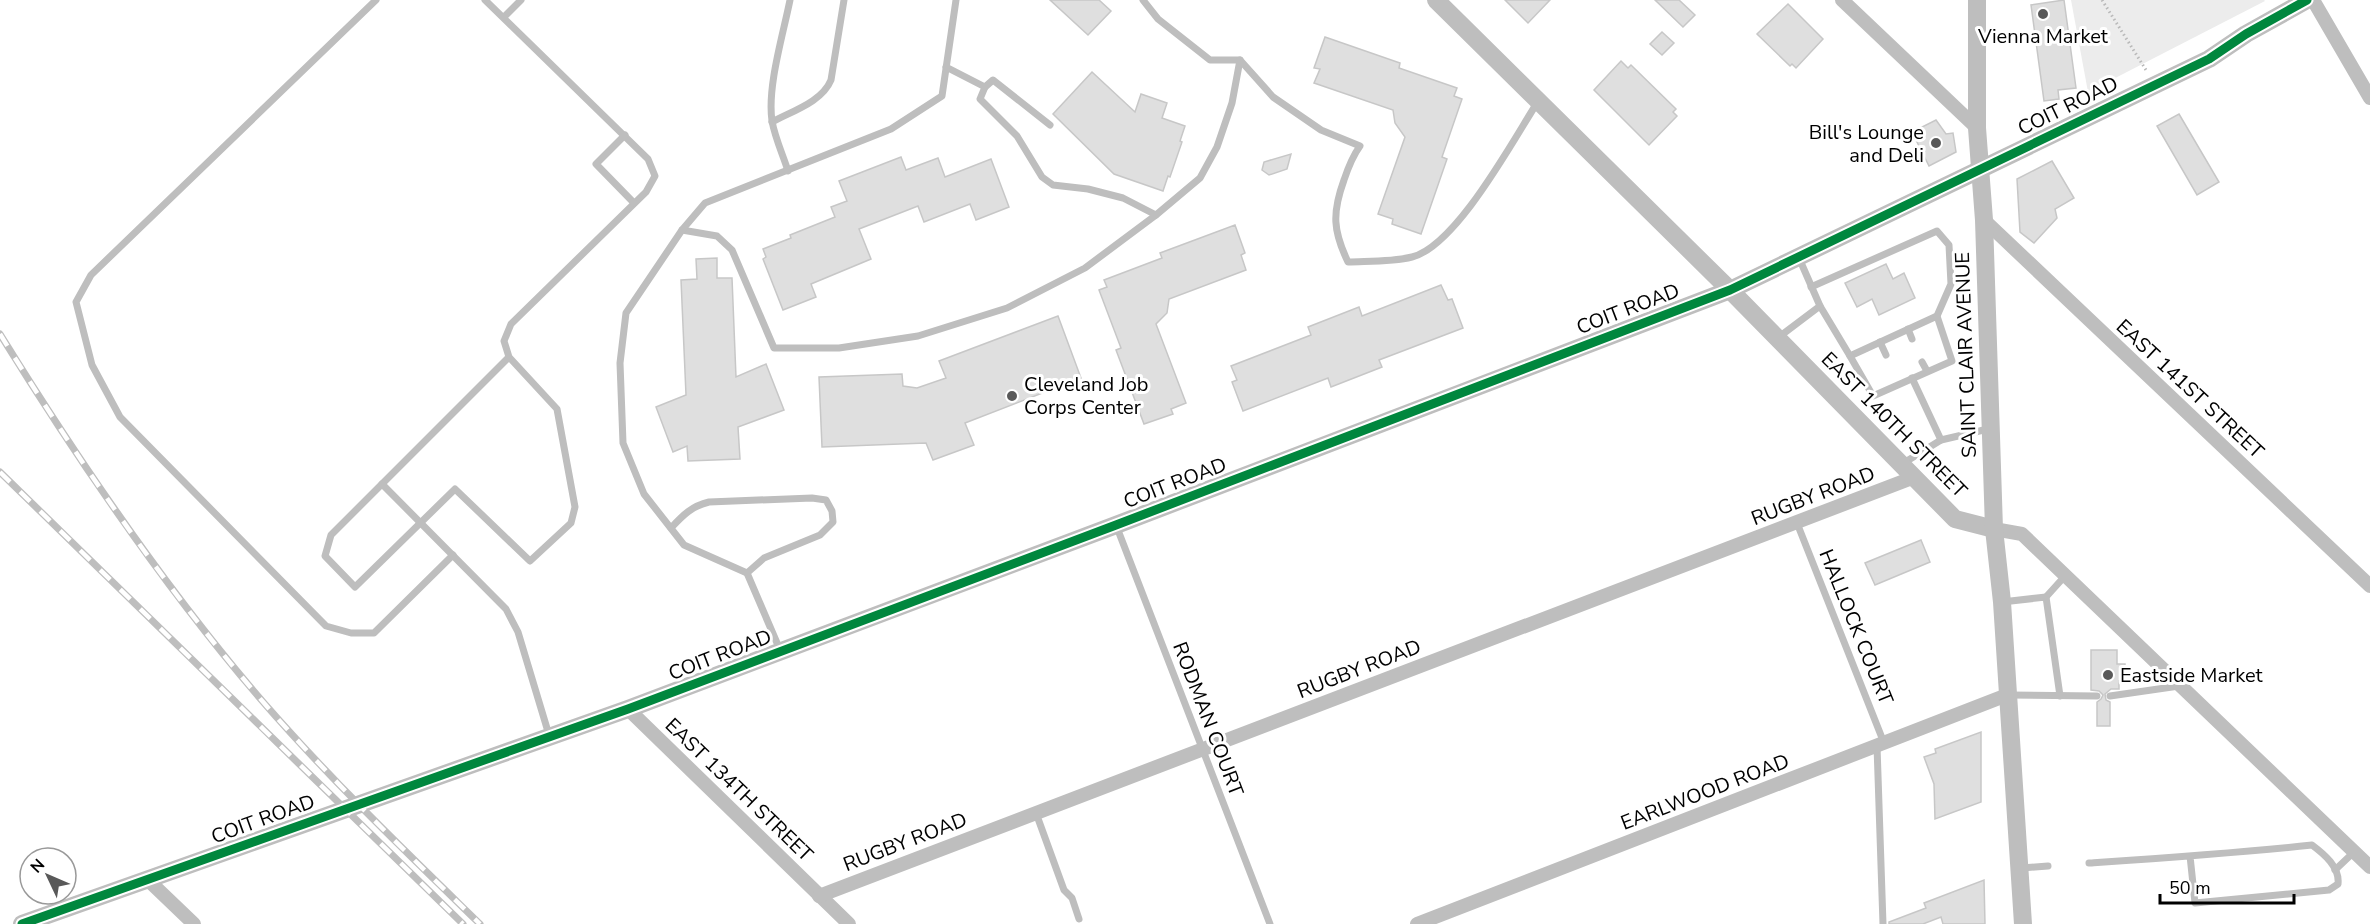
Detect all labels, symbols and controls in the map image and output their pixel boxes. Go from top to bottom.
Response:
marker: Vienna Market [2036,7,2050,21]
place label: Vienna Market [1977,23,2109,50]
street label: COIT ROAD [2013,70,2123,142]
place label: Bill's Lounge and Deli [1809,119,1924,169]
marker: Bill's Lounge and Deli [1929,136,1943,150]
street label: SAINT CLAIR AVENUE [1949,252,1983,458]
street label: COIT ROAD [1573,277,1683,341]
street label: EAST 141ST STREET [2110,313,2270,465]
street label: EAST 140TH STREET [1815,346,1973,504]
place label: Cleveland Job Corps Center [1024,371,1149,421]
marker: Cleveland Job Corps Center [1005,389,1019,403]
street label: COIT ROAD [1120,451,1230,515]
street label: RUGBY ROAD [1747,460,1879,532]
street label: HALLOCK COURT [1813,545,1899,709]
street label: COIT ROAD [665,623,775,687]
street label: RUGBY ROAD [1293,633,1425,705]
street label: RODMAN COURT [1166,638,1250,800]
place label: Eastside Market [2120,662,2264,689]
marker: Eastside Market [2101,668,2115,682]
street label: EAST 134TH STREET [659,712,819,868]
street label: EARLWOOD ROAD [1617,747,1793,837]
street label: COIT ROAD [207,788,319,850]
street label: RUGBY ROAD [839,806,971,878]
north arrow [18,846,78,906]
text: N [26,854,50,878]
scale bar [2160,867,2294,905]
text: 50 m [2169,876,2211,900]

